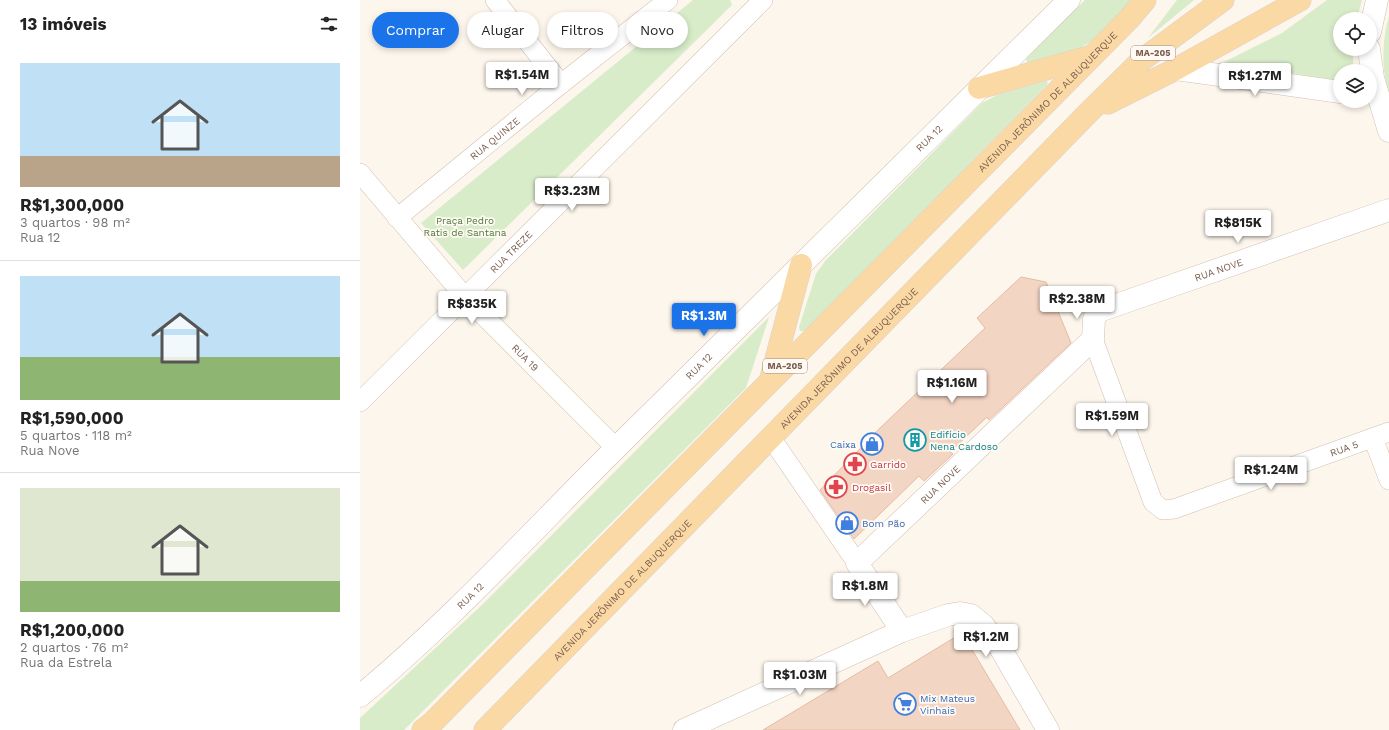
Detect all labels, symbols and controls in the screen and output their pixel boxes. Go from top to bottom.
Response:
chip: Comprar [372,12,459,48]
chip: Alugar [467,12,539,48]
chip: Filtros [547,12,618,48]
chip: Novo [626,12,688,48]
map controls [1333,12,1377,108]
button: locate [1333,12,1377,56]
icon: filters [318,13,340,35]
text: 13 imóveis [20,14,106,34]
street label: AVENIDA JERÔNIMO DE ALBUQUERQUE [976,29,1119,174]
road number: MA-205 [1131,46,1175,60]
pin: R$1.54M [485,62,559,96]
pin: R$1.27M [1218,63,1292,97]
button: layers [1333,64,1377,108]
text: R$1.54M [495,67,549,82]
text: R$1.27M [1228,68,1282,83]
icon: home [144,89,216,161]
street label: RUA QUINZE [468,115,522,162]
street label: RUA 12 [913,122,944,153]
pin: R$3.23M [535,178,609,212]
text: R$3.23M [544,183,600,198]
text: R$1,300,000 [20,195,124,215]
pin: R$815K [1205,210,1271,244]
text: 3 quartos · 98 m² [20,215,130,230]
park label: Praça Pedro Ratis de Santana [424,215,507,238]
text: R$815K [1214,215,1262,230]
street label: RUA TREZE [488,228,534,275]
text: Rua 12 [20,230,60,245]
street label: RUA NOVE [1193,256,1244,283]
street label: AVENIDA JERÔNIMO DE ALBUQUERQUE [777,285,920,431]
pin: R$2.38M [1040,286,1114,320]
pin: R$835K [439,291,505,325]
text: R$2.38M [1049,291,1105,306]
text: R$835K [447,296,497,311]
icon: home [144,302,216,374]
pin: R$1.3M [671,303,737,337]
text: R$1.3M [681,308,727,323]
street label: RUA 19 [510,342,541,373]
street label: RUA 12 [683,350,714,381]
road number: MA-205 [763,359,807,373]
pin: R$1.16M [915,370,989,404]
text: R$1.16M [927,375,977,390]
pin: R$1.59M [1075,403,1149,437]
text: R$1,590,000 [20,408,124,428]
text: R$1.59M [1085,408,1139,423]
building icon: Edifício Nena Cardoso [902,427,928,453]
text: 5 quartos · 118 m² [20,428,132,443]
place label: Edifício Nena Cardoso [930,429,998,452]
shop icon: Caixa [859,431,885,457]
street label: RUA 5 [1328,438,1360,458]
place label: Caixa [830,439,856,450]
text: Rua Nove [20,443,80,458]
pharmacy icon: Garrido [842,451,868,477]
pin: R$1.24M [1234,457,1308,491]
place label: Garrido [870,459,906,470]
text: R$1.24M [1244,462,1298,477]
street label: RUA NOVE [918,463,962,506]
pharmacy icon: Drogasil [823,474,849,500]
place label: Drogasil [852,482,891,493]
shop icon: Bom Pão [834,510,860,536]
icon: home [144,514,216,586]
street label: AVENIDA JERÔNIMO DE ALBUQUERQUE [551,517,693,663]
place label: Bom Pão [862,518,905,529]
pin: R$1.8M [832,573,898,607]
text: R$1.8M [842,578,888,593]
street label: RUA 12 [454,580,486,611]
text: R$1,200,000 [20,620,124,640]
pin: R$1.2M [953,624,1019,658]
text: R$1.2M [963,629,1009,644]
text: 2 quartos · 76 m² [20,640,128,655]
text: Rua da Estrela [20,655,112,670]
pin: R$1.03M [763,662,837,696]
text: R$1.03M [773,667,827,682]
supermarket icon: Mix Mateus Vinhais [892,691,918,717]
place label: Mix Mateus Vinhais [920,693,975,716]

